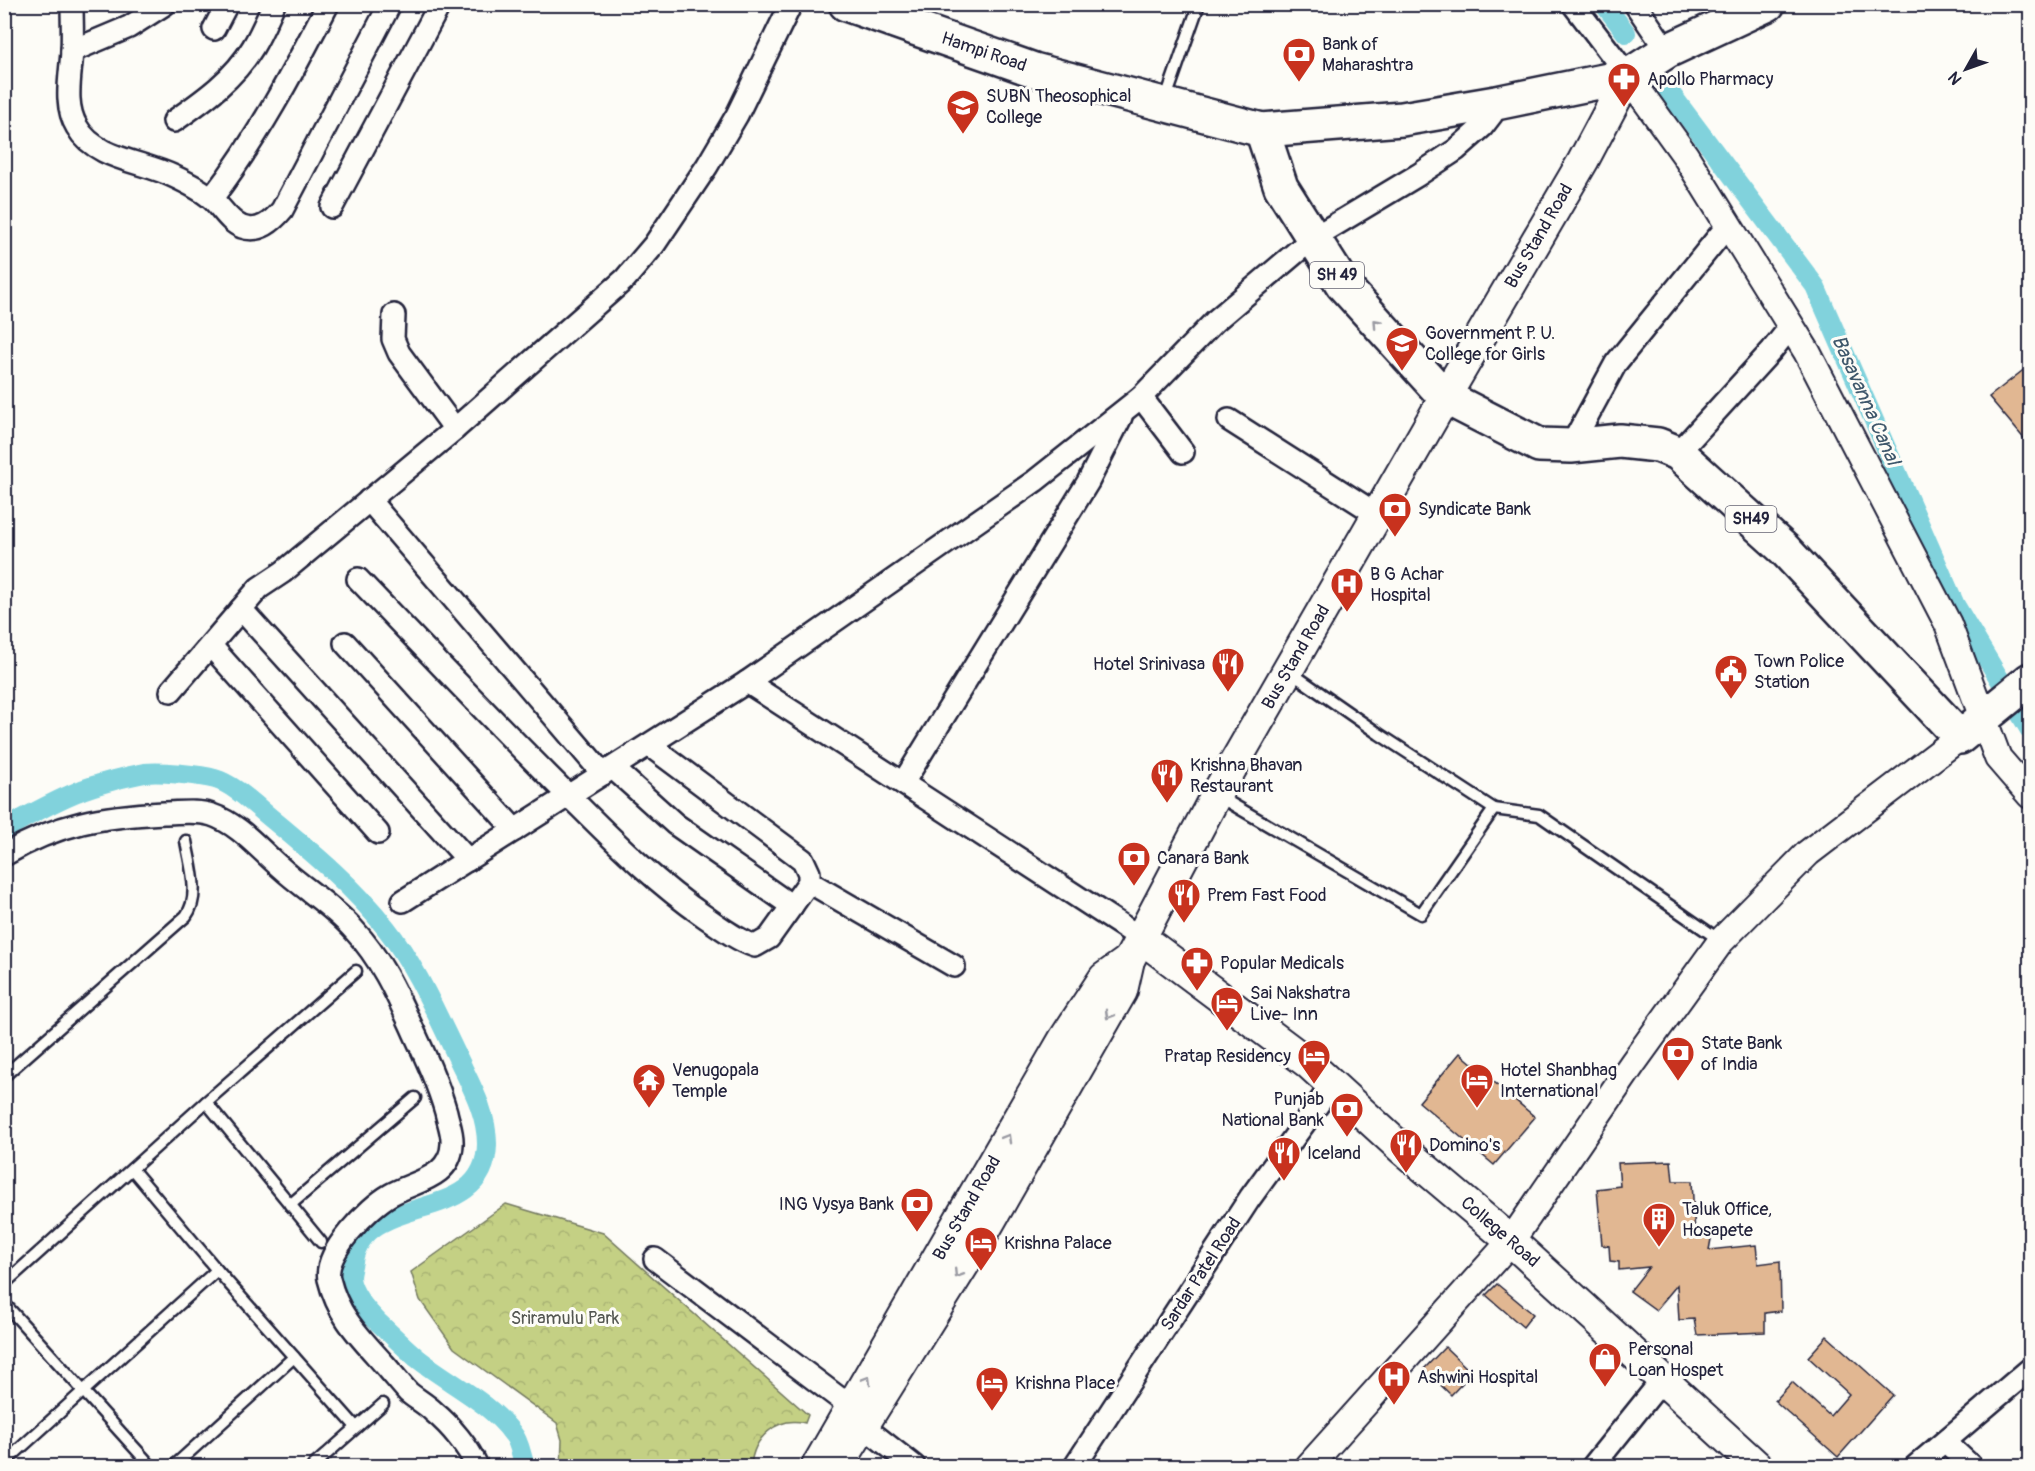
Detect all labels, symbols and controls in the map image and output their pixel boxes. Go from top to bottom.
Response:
street label: Hampi Road [938,27,1030,77]
place label: Bank of Maharashtra [1322,33,1413,77]
bank icon: Bank of Maharashtra [1281,36,1317,83]
north arrow [1936,39,1996,99]
pharmacy icon: Apollo Pharmacy [1606,61,1642,108]
text: N [1944,67,1966,89]
place label: Apollo Pharmacy [1647,68,1774,91]
place label: SUBN Theosophical College [986,85,1132,129]
school or university icon: SUBN Theosophical College [945,88,981,135]
street label: Bus Stand Road [1500,180,1578,292]
road number: SH 49 [1310,262,1364,288]
one-way arrow [1373,319,1384,330]
place label: Government P. U. College for Girls [1425,322,1555,366]
school or university icon: Government P. U. College for Girls [1384,325,1420,372]
water label: Basavanna Canal [1826,331,1907,471]
bank icon: Syndicate Bank [1377,491,1413,538]
place label: Syndicate Bank [1418,498,1532,521]
road number: SH49 [1726,506,1776,532]
place label: B G Achar Hospital [1370,563,1445,607]
hospital icon: B G Achar Hospital [1329,566,1365,613]
street label: Bus Stand Road [1257,601,1335,713]
restaurant icon: Hotel Srinivasa [1210,646,1246,693]
place label: Town Police Station [1754,650,1844,694]
place label: Hotel Srinivasa [1093,653,1205,676]
public building icon: Town Police Station [1713,653,1749,700]
place label: Krishna Bhavan Restaurant [1190,754,1303,798]
restaurant icon: Krishna Bhavan Restaurant [1149,757,1185,804]
bank icon: Canara Bank [1116,840,1152,887]
place label: Canara Bank [1157,847,1249,870]
restaurant icon: Prem Fast Food [1166,877,1202,924]
place label: Prem Fast Food [1207,884,1327,907]
pharmacy icon: Popular Medicals [1179,945,1215,992]
place label: Popular Medicals [1220,952,1344,975]
place label: Sai Nakshatra Live- Inn [1250,982,1350,1026]
hotel icon: Sai Nakshatra Live- Inn [1209,985,1245,1032]
one-way arrow [1105,1009,1116,1019]
place label: State Bank of India [1701,1032,1783,1076]
bank icon: State Bank of India [1660,1035,1696,1082]
hotel icon: Pratap Residency [1296,1038,1332,1085]
place label: Pratap Residency [1164,1045,1291,1068]
place label: Venugopala Temple [672,1059,759,1103]
place label: Hotel Shanbhag International [1500,1059,1617,1103]
temple icon: Venugopala Temple [631,1062,667,1109]
hotel icon: Hotel Shanbhag International [1459,1062,1495,1109]
place label: Punjab National Bank [1222,1088,1324,1132]
bank icon: Punjab National Bank [1329,1091,1365,1138]
restaurant icon: Domino's [1388,1127,1424,1174]
one-way arrow [1000,1134,1012,1144]
place label: Domino's [1429,1134,1500,1157]
restaurant icon: Iceland [1266,1135,1302,1182]
place label: Iceland [1307,1142,1361,1165]
street label: Bus Stand Road [928,1152,1006,1264]
bank icon: ING Vysya Bank [899,1186,935,1233]
street label: College Road [1456,1191,1544,1273]
place label: ING Vysya Bank [779,1193,894,1216]
place label: Taluk Office, Hosapete [1682,1198,1772,1242]
building icon: Taluk Office, Hosapete [1641,1201,1677,1248]
street label: Sardar Patel Road [1156,1213,1246,1335]
hotel icon: Krishna Palace [963,1225,999,1272]
place label: Krishna Palace [1004,1232,1112,1255]
one-way arrow [954,1268,966,1278]
park label: Sriramulu Park [511,1307,620,1330]
place label: Personal Loan Hospet [1628,1338,1724,1382]
shop icon: Personal Loan Hospet [1587,1341,1623,1388]
hospital icon: Ashwini Hospital [1376,1359,1412,1406]
hotel icon: Krishna Place [974,1365,1010,1412]
place label: Ashwini Hospital [1417,1366,1538,1389]
place label: Krishna Place [1015,1372,1115,1395]
one-way arrow [860,1375,872,1386]

